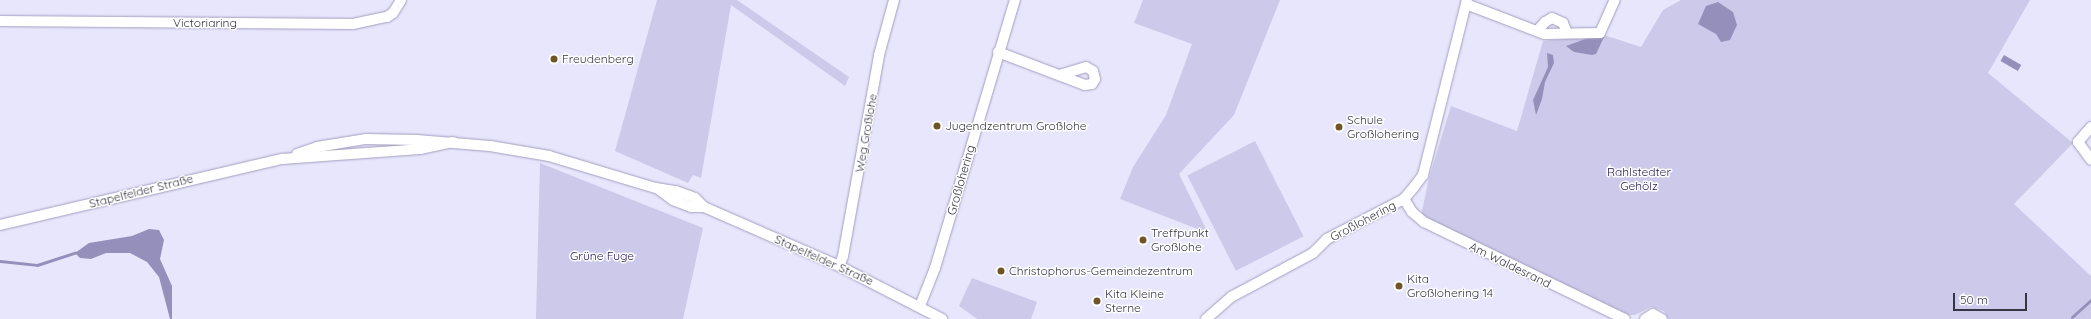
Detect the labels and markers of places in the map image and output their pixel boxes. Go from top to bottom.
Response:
place label: Freudenberg [562,52,634,66]
marker: Freudenberg [549,54,559,64]
place label: Schule Großlohering [1347,113,1419,141]
place label: Jugendzentrum Großlohe [945,119,1087,133]
marker: Jugendzentrum Großlohe [932,121,942,131]
marker: Schule Großlohering [1334,122,1344,132]
place label: Treffpunkt Großlohe [1151,226,1209,254]
marker: Treffpunkt Großlohe [1138,235,1148,245]
place label: Christophorus-Gemeindezentrum [1009,264,1193,278]
marker: Christophorus-Gemeindezentrum [996,266,1006,276]
place label: Kita Großlohering 14 [1407,272,1493,300]
marker: Kita Großlohering 14 [1394,281,1404,291]
place label: Kita Kleine Sterne [1105,287,1164,315]
marker: Kita Kleine Sterne [1092,296,1102,306]

